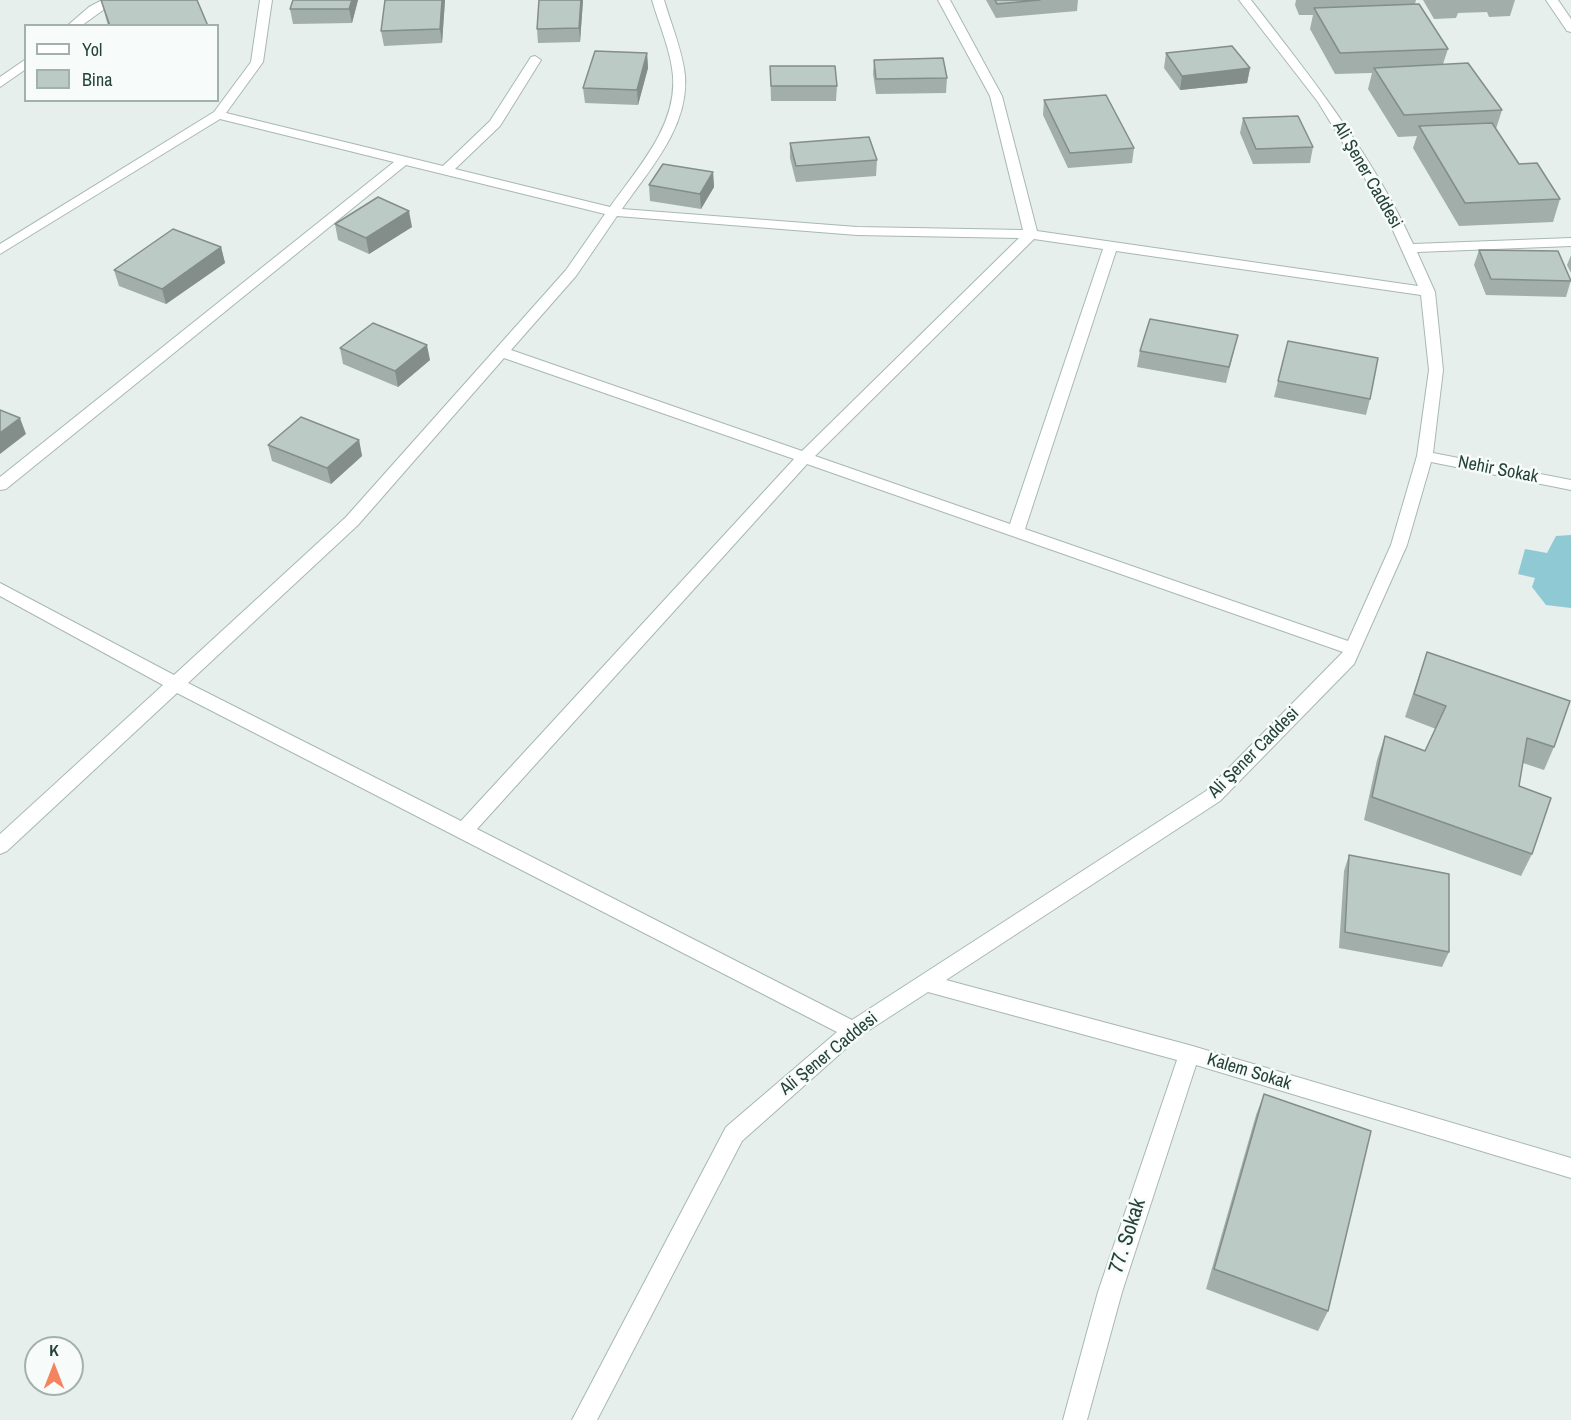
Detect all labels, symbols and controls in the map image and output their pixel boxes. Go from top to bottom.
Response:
legend [24,24,219,102]
text: Yol [82,37,102,62]
text: Bina [82,67,112,92]
street label: Ali Şener Caddesi [1328,118,1406,232]
street label: Nehir Sokak [1456,452,1540,488]
street label: Ali Şener Caddesi [1204,703,1304,803]
street label: Ali Şener Caddesi [776,1008,882,1100]
street label: Kalem Sokak [1204,1049,1294,1095]
street label: 77. Sokak [1104,1196,1152,1276]
north arrow [24,1336,84,1396]
text: K [49,1339,59,1361]

